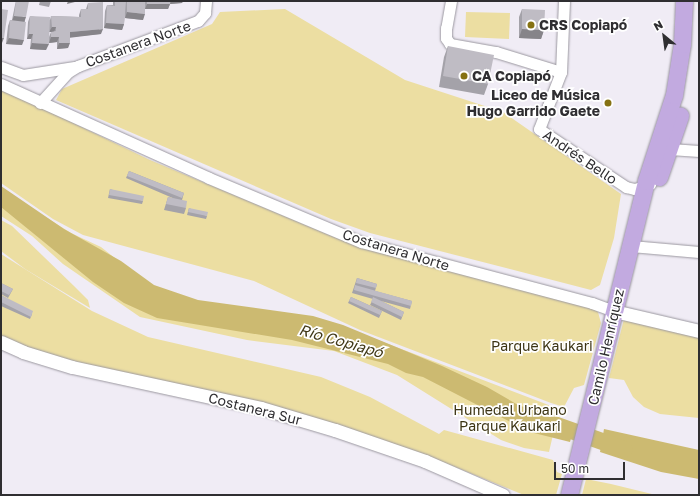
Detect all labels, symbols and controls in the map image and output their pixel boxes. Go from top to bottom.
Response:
north arrow [644,16,684,56]
street label: Costanera Norte [83,17,193,71]
place label: CRS Copiapó [539,17,627,33]
text: N [651,17,665,33]
marker: CRS Copiapó [526,20,536,30]
place label: CA Copiapó [472,68,551,84]
marker: CA Copiapó [459,71,469,81]
place label: Liceo de Música Hugo Garrido Gaete [466,87,600,120]
marker: Liceo de Música Hugo Garrido Gaete [603,98,613,108]
street label: Andrés Bello [540,126,620,188]
street label: Costanera Norte [341,226,451,274]
street label: Camilo Henríquez [584,287,628,407]
water label: Río Copiapó [297,320,385,362]
park label: Parque Kaukari [491,338,593,354]
street label: Costanera Sur [207,389,303,429]
park label: Humedal Urbano Parque Kaukari [453,402,567,434]
scale bar [556,454,627,480]
text: 50 m [561,461,589,476]

